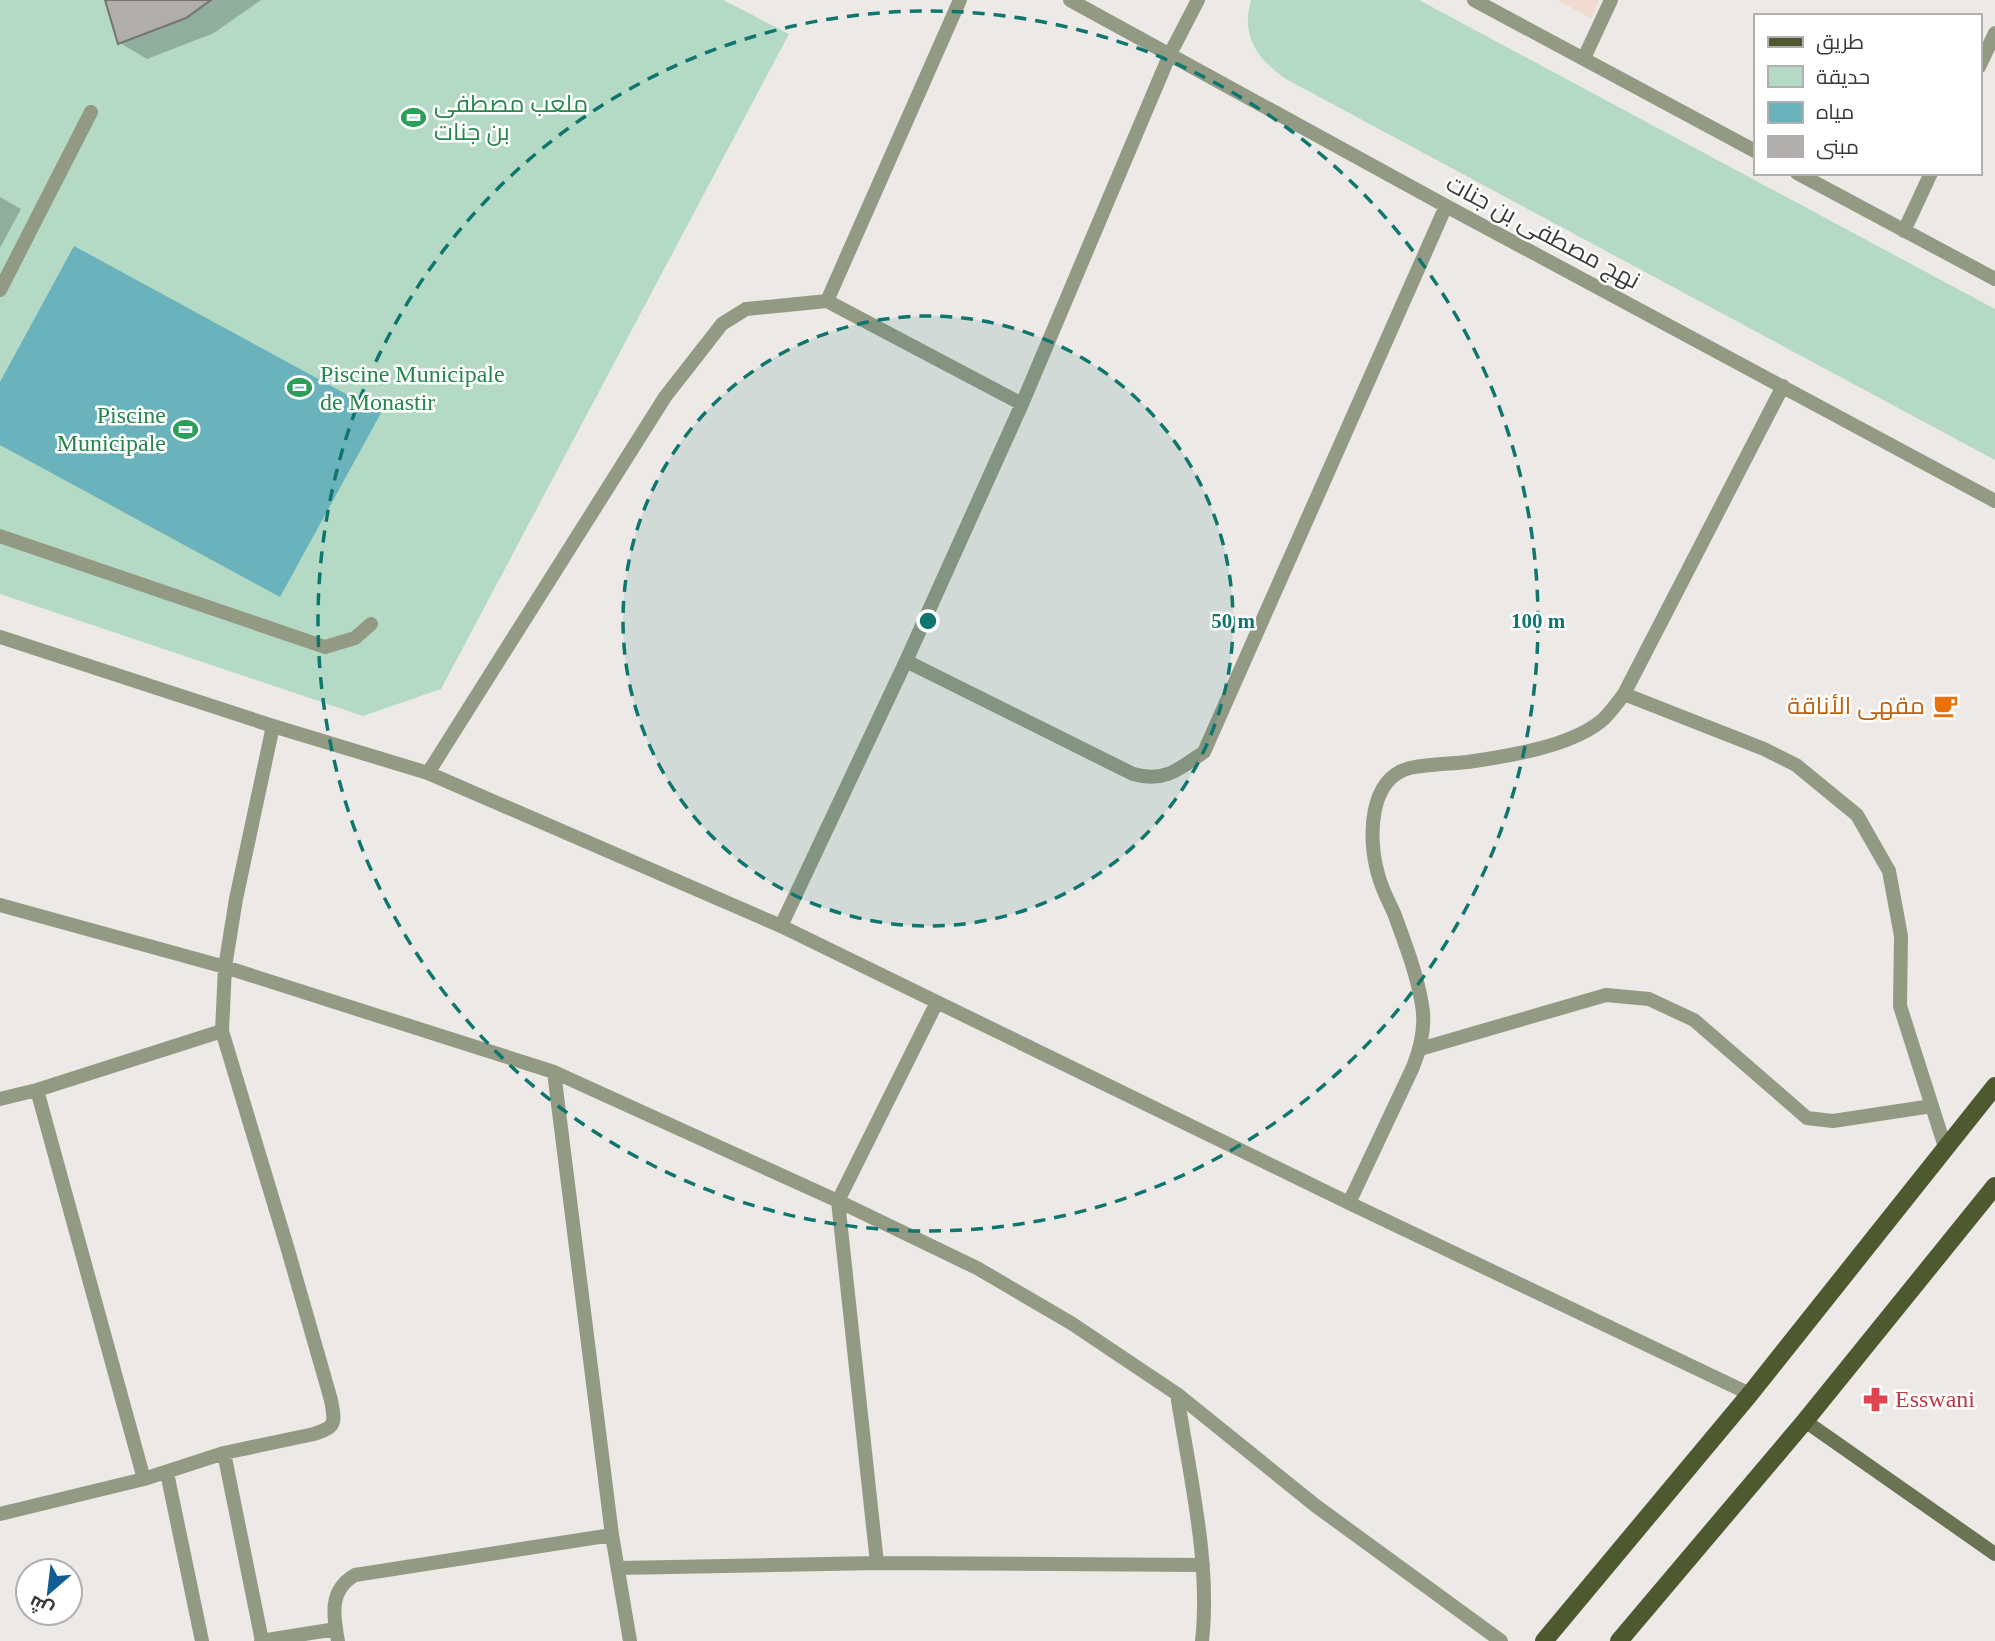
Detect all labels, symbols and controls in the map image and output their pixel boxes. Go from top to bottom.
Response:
legend [1754,14,1981,175]
text: طريق [1816,30,1864,55]
text: حديقة [1816,65,1870,89]
place label: ملعب مصطفى بن جنات [434,91,588,146]
text: مياه [1816,100,1854,124]
sports icon: ملعب مصطفى بن جنات [400,104,428,132]
text: مبنى [1816,135,1859,160]
street label: نهج مصطفى بن جنات [1440,170,1644,297]
place label: Piscine Municipale de Monastir [320,361,505,415]
sports icon: Piscine Municipale de Monastir [286,374,314,402]
place label: Piscine Municipale [57,402,166,456]
sports icon: Piscine Municipale [172,415,200,443]
centre of rings [916,609,940,633]
text: 50 m [1211,609,1255,633]
text: 100 m [1511,609,1566,633]
cafe icon: مقهى الأناقة [1931,692,1959,720]
place label: مقهى الأناقة [1787,693,1925,720]
pharmacy icon: Esswani [1861,1385,1889,1413]
place label: Esswani [1895,1386,1975,1412]
north arrow [14,1557,84,1627]
text: ش [26,1591,57,1622]

